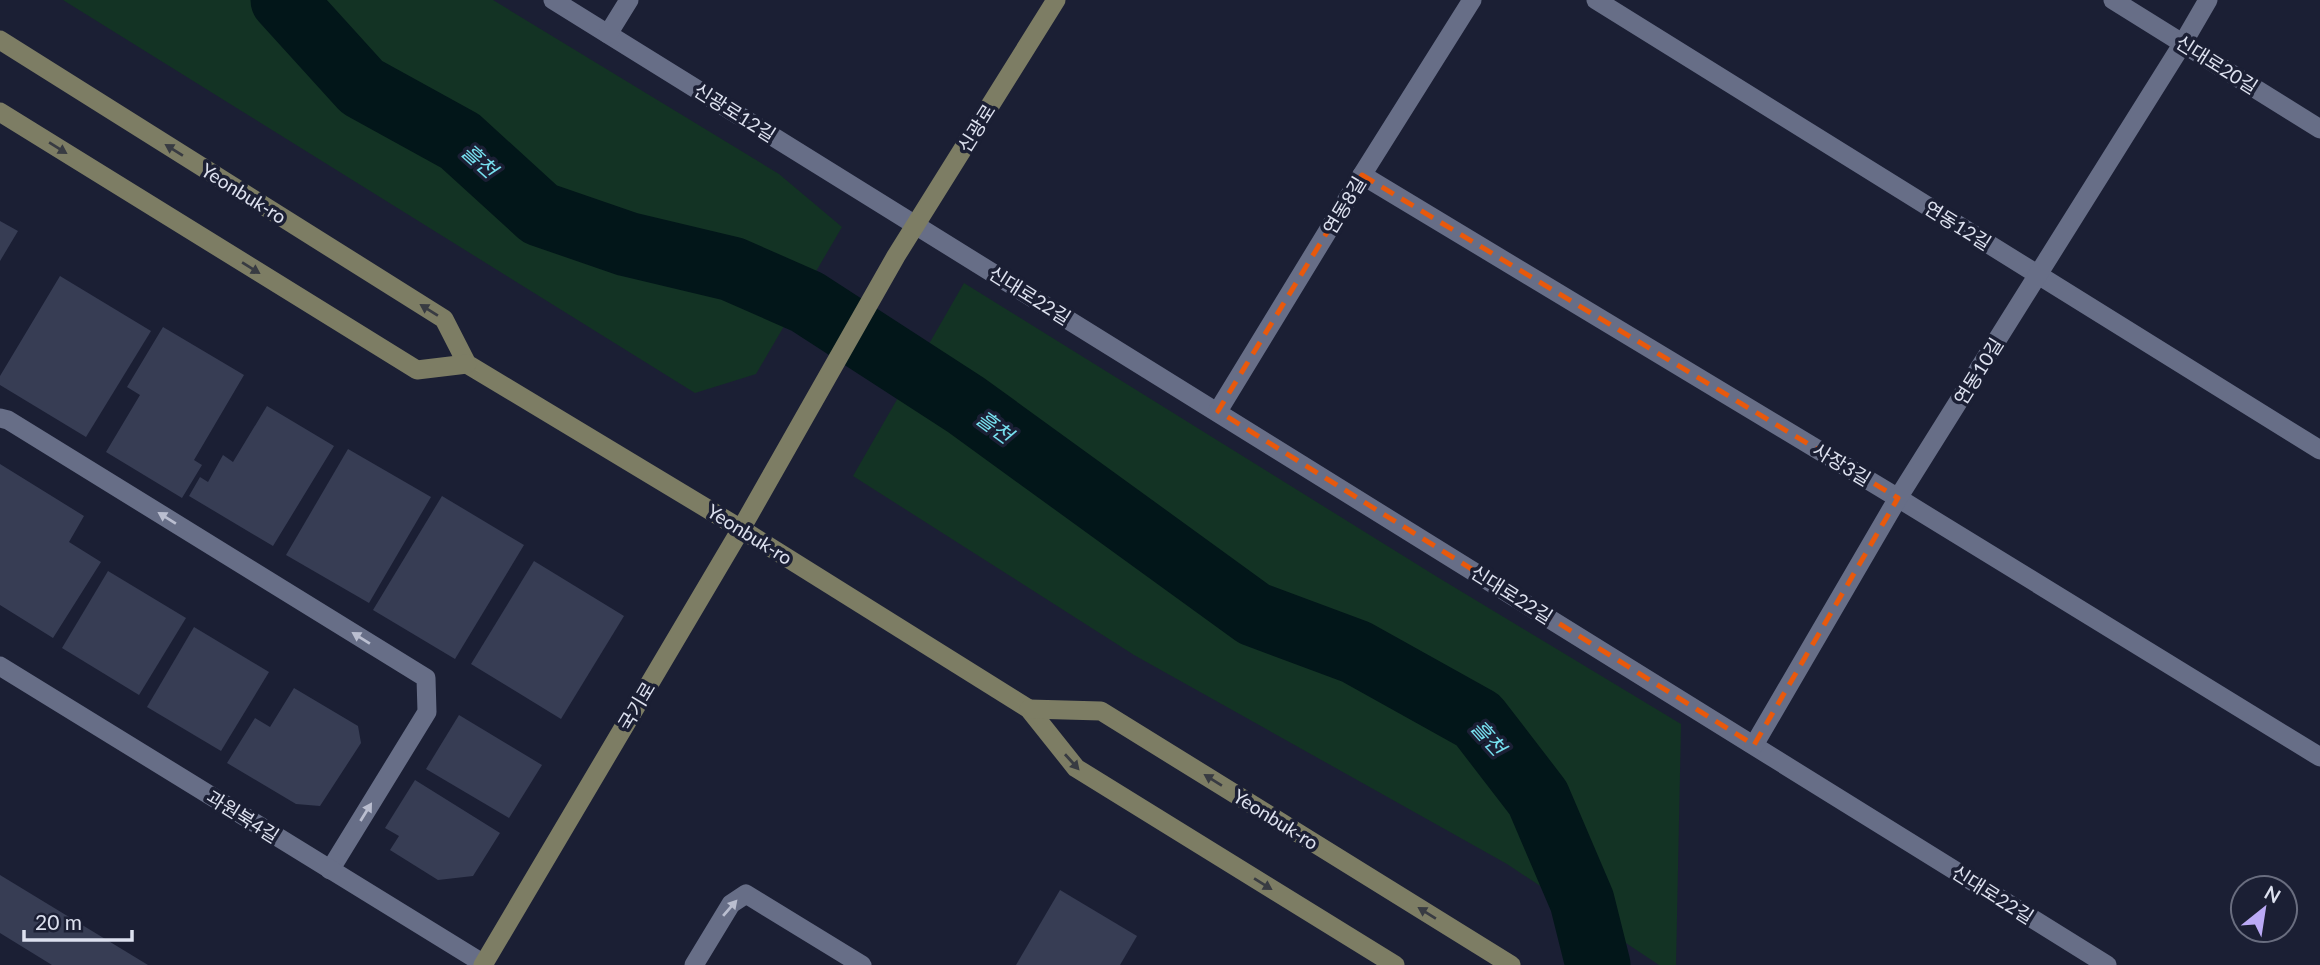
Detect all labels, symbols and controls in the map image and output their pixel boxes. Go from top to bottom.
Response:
street label: 신대로20길 [2172,30,2262,98]
street label: 신광로12길 [690,78,780,146]
street label: 신광로 [952,100,1000,156]
water label: 흘천 [457,138,505,184]
one-way arrow [48,142,68,155]
one-way arrow [165,143,184,156]
street label: Yeonbuk-ro [197,158,291,228]
street label: 연동8길 [1318,172,1370,238]
street label: 연동12길 [1920,196,1996,254]
street label: 신대로22길 [985,261,1075,329]
one-way arrow [242,262,261,274]
one-way arrow [420,303,439,316]
street label: 연동10길 [1949,333,2007,409]
water label: 흘천 [972,405,1020,449]
street label: 사장3길 [1809,438,1875,490]
street label: Yeonbuk-ro [703,499,797,569]
one-way arrow [158,512,177,525]
street label: 신대로22길 [1467,560,1557,628]
one-way arrow [351,631,371,644]
street label: 국기로 [613,678,659,734]
water label: 흘천 [1467,714,1513,762]
one-way arrow [1064,753,1080,771]
one-way arrow [1203,774,1222,787]
street label: Yeonbuk-ro [1229,784,1323,854]
street label: 과원북4길 [203,785,283,847]
one-way arrow [359,802,372,821]
street label: 신대로22길 [1948,860,2038,928]
north arrow [2229,874,2299,944]
one-way arrow [1254,877,1273,890]
text: N [2261,880,2285,907]
scale bar [24,898,133,942]
one-way arrow [723,899,738,917]
one-way arrow [1417,906,1437,919]
text: 20 m [35,909,82,934]

